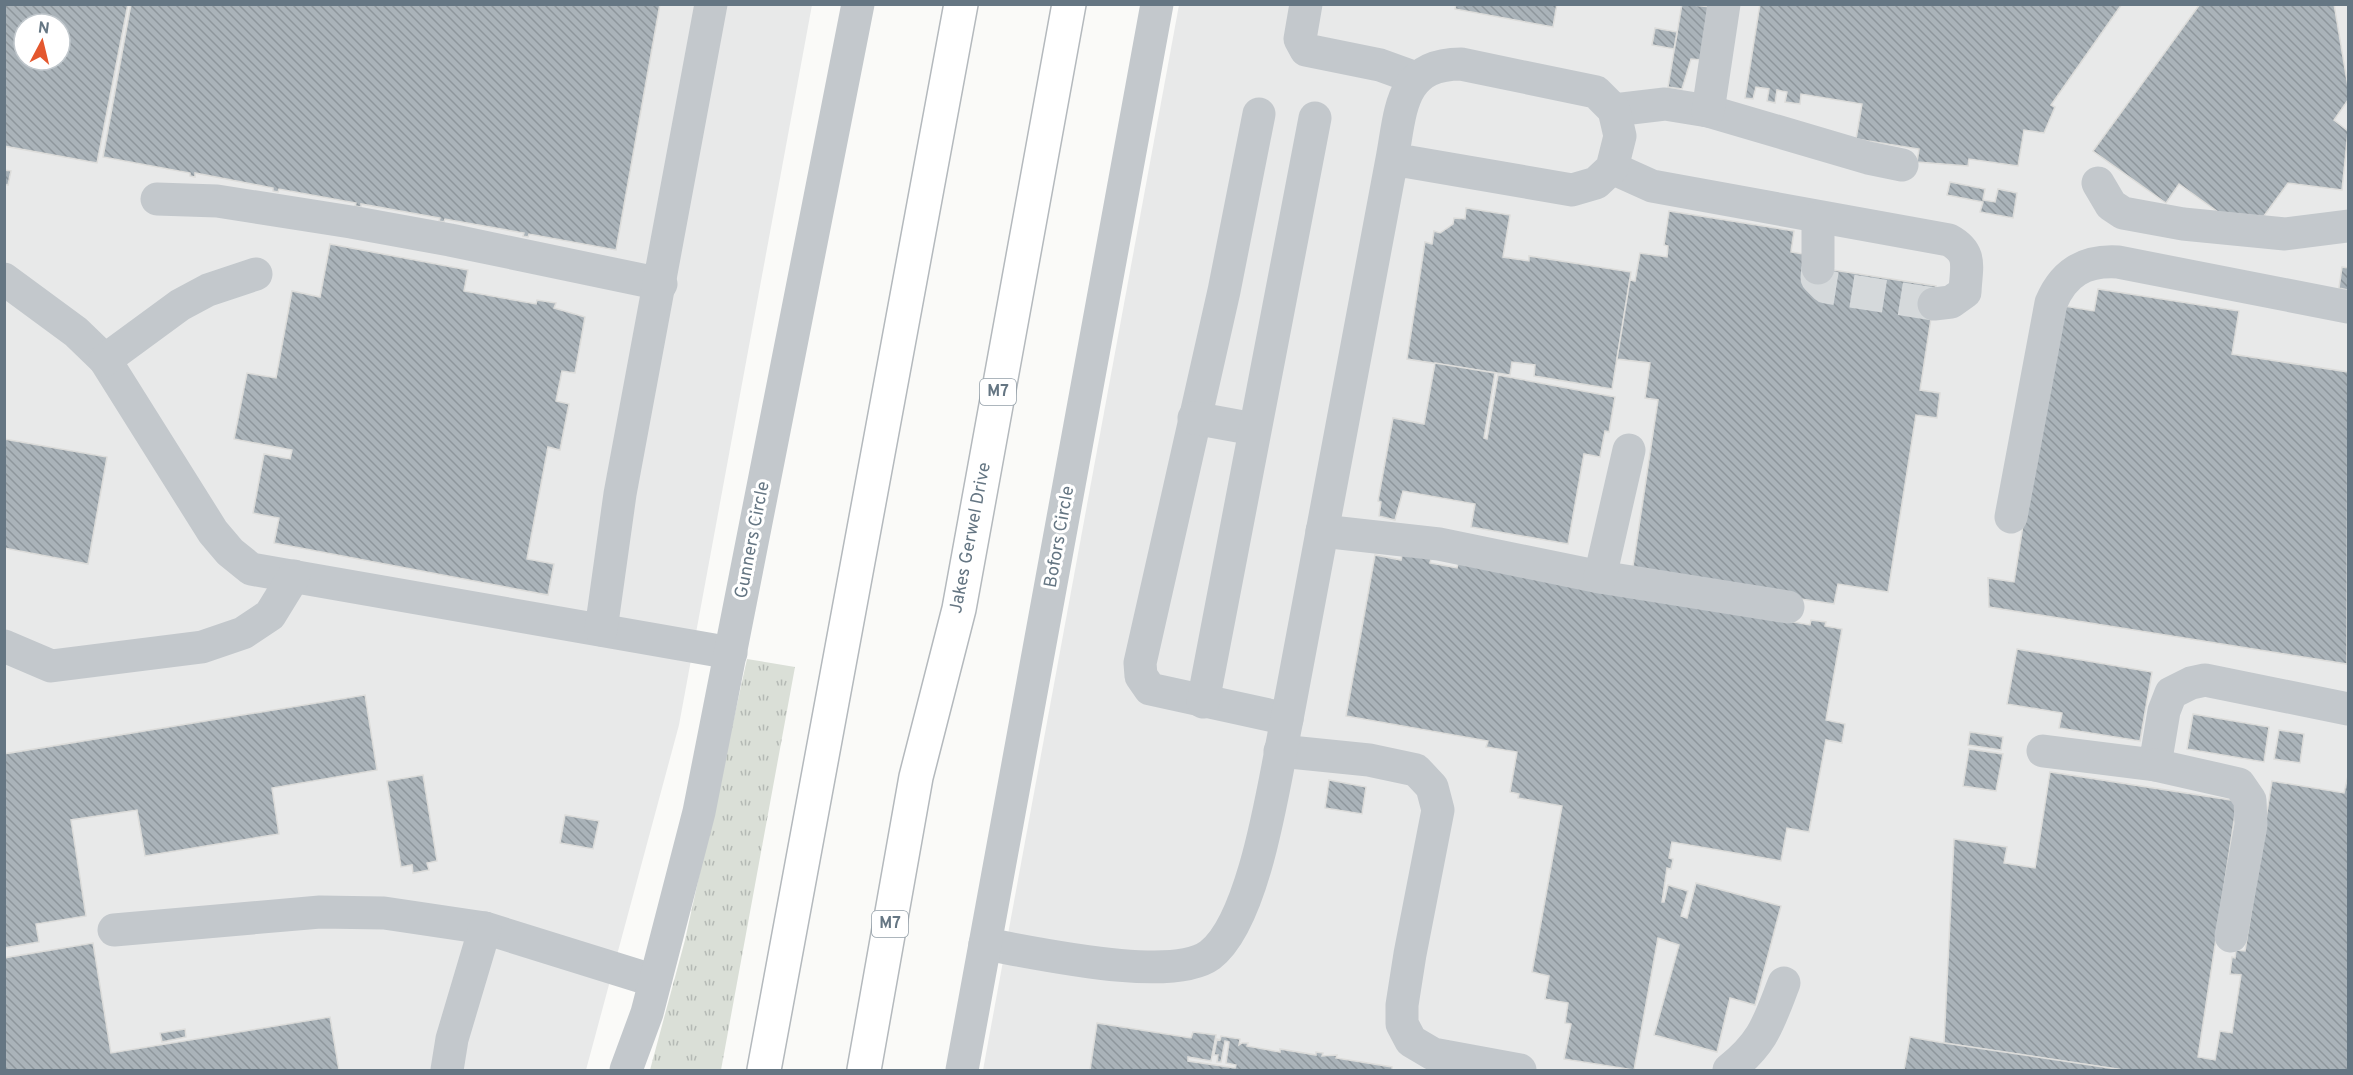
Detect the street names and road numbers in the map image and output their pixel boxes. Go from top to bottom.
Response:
road number: M7 [980,379,1016,405]
street label: Jakes Gerwel Drive [945,460,997,616]
street label: Gunners Circle [730,479,776,601]
street label: Bofors Circle [1040,484,1080,590]
road number: M7 [872,911,908,937]

